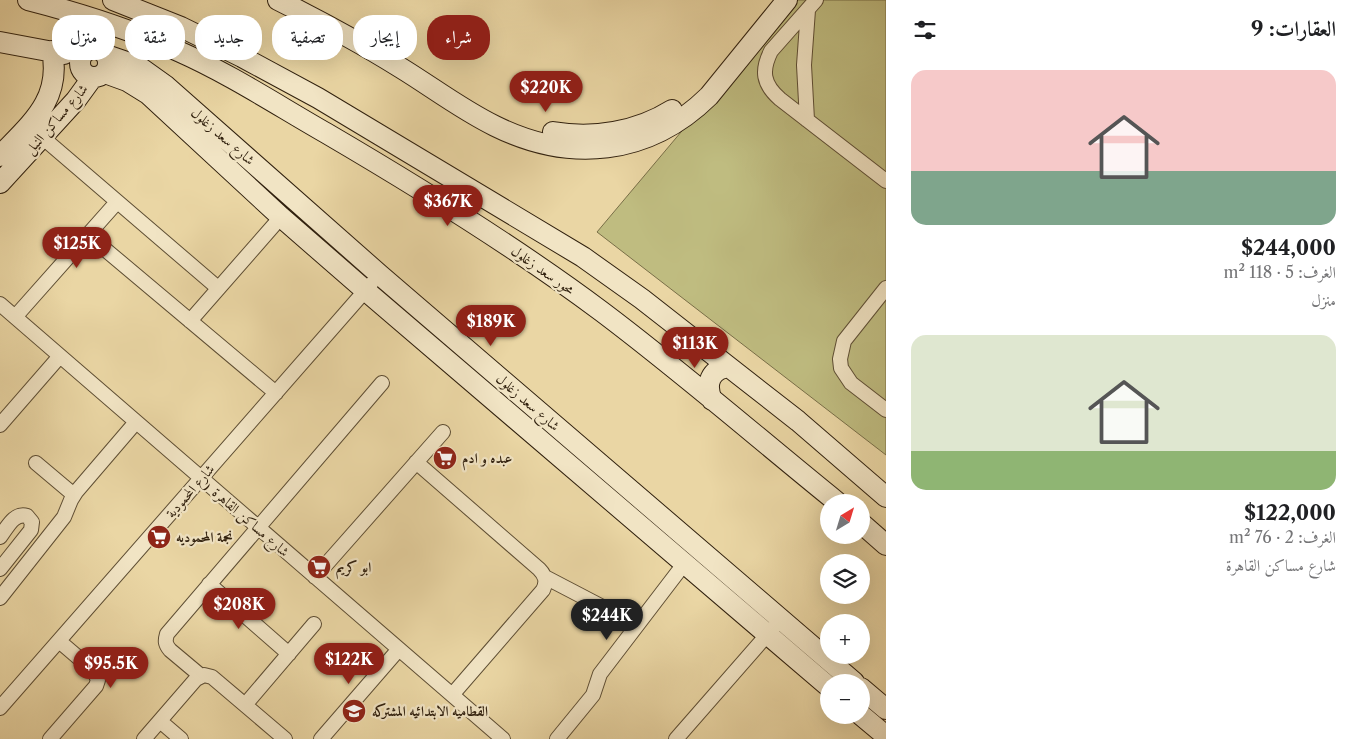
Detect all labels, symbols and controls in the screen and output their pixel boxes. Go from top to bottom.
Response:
chip: منزل [52,15,115,60]
chip: شقة [125,15,185,60]
chip: جديد [195,15,262,60]
chip: تصفية [272,15,343,60]
chip: إيجار [353,15,417,60]
chip: شراء [427,15,490,60]
icon: filters [911,16,939,44]
text: العقارات: 9 [1251,16,1336,41]
pin: $220K [511,70,581,113]
text: $220K [521,77,571,97]
street label: شارع مساكن النيل [20,80,94,160]
icon: home [1079,102,1169,192]
street label: شارع سعد زغلول [185,103,259,171]
pin: $367K [413,184,483,227]
text: $367K [424,191,472,211]
pin: $125K [42,226,112,269]
text: $125K [53,233,101,253]
text: $244,000 [1241,235,1336,260]
street label: محور سعد زغلول [508,242,579,299]
text: الغرف: 5 · 118 m² [1224,262,1336,282]
text: منزل [1311,290,1336,310]
pin: $189K [456,304,526,347]
text: $189K [467,311,515,331]
pin: $113K [660,326,730,369]
text: $113K [672,333,718,353]
icon: home [1079,367,1169,457]
street label: شارع سعد زغلول [490,369,564,437]
supermarket icon: عبده و ادم [432,445,458,471]
place label: عبده و ادم [462,449,512,471]
street label: شارع المحمودية [162,460,221,524]
street label: شارع مساكن القاهرة [207,484,293,563]
north arrow [820,494,870,544]
map controls [820,494,870,724]
text: $122,000 [1244,500,1336,525]
supermarket icon: نجمة المحموديه [146,524,172,550]
text: الغرف: 2 · 76 m² [1229,527,1336,547]
place label: نجمة المحموديه [176,528,233,546]
supermarket icon: ابو كريم [306,554,332,580]
button: layers [820,554,870,604]
text: شارع مساكن القاهرة [1226,555,1336,575]
place label: ابو كريم [336,558,371,580]
pin: $208K [204,588,274,630]
text: $208K [213,594,265,614]
pin: $244K [572,598,642,641]
text: $244K [582,605,632,625]
button: + [820,614,870,664]
pin: $122K [314,642,384,685]
pin: $95.5K [70,646,152,689]
text: $122K [325,649,373,669]
text: $95.5K [84,653,138,673]
button: − [820,674,870,724]
school or university icon: القطاميه الابتدائيه المشتركه [341,698,367,724]
place label: القطاميه الابتدائيه المشتركه [372,702,488,720]

